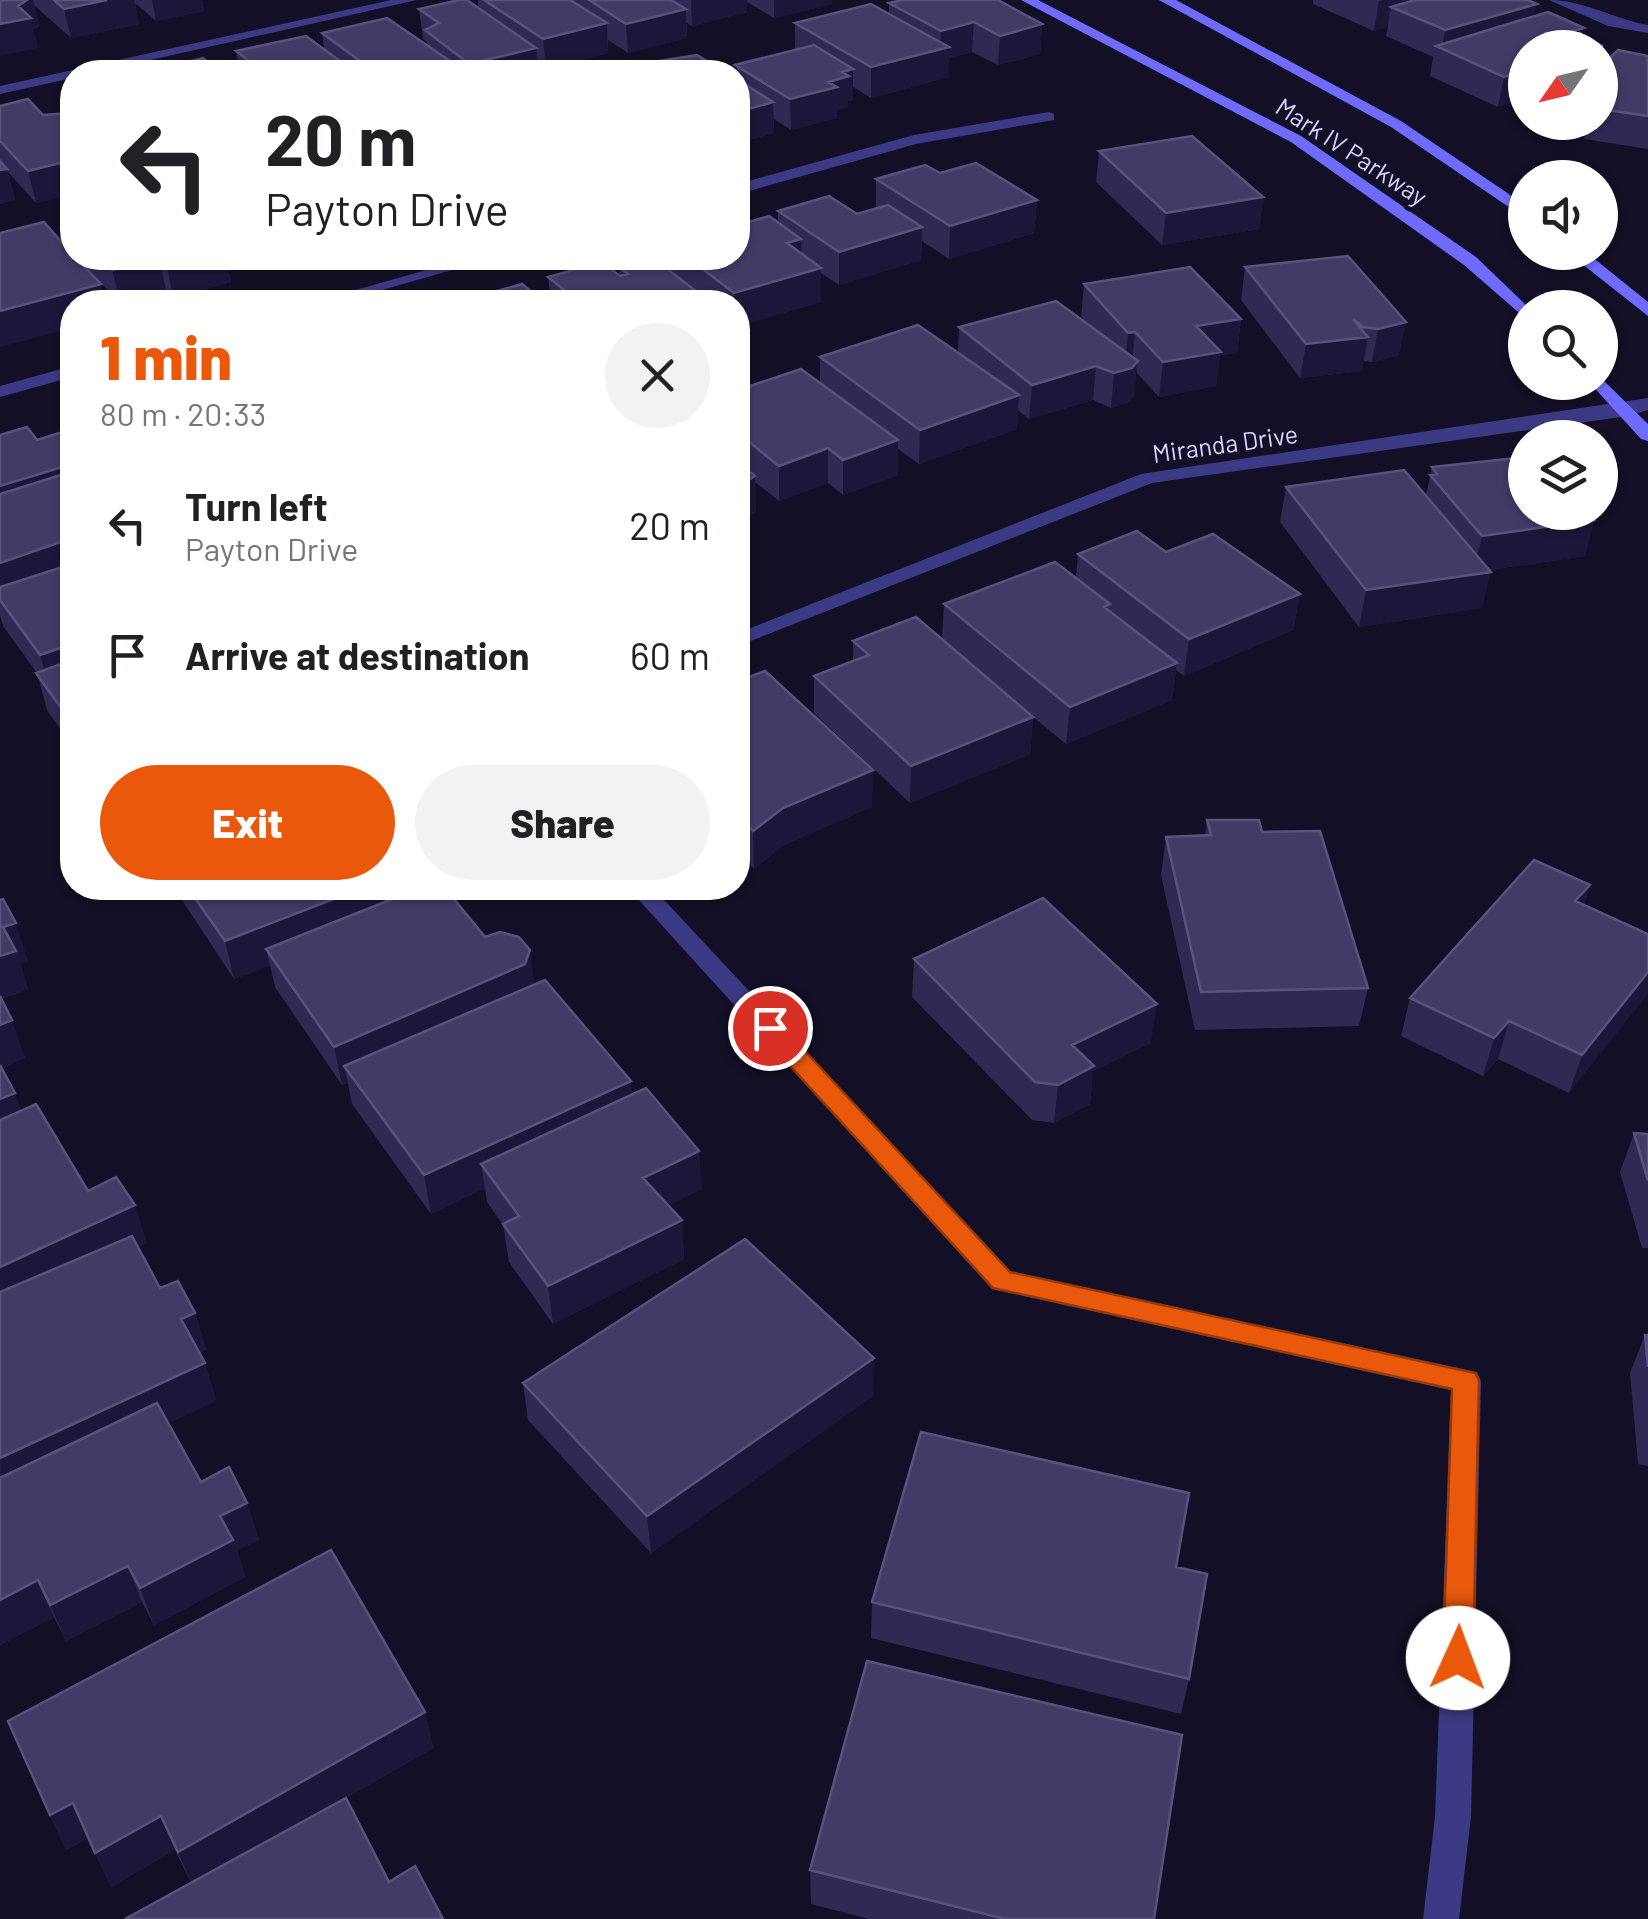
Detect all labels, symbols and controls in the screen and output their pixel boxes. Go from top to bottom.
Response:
north arrow [1508,30,1618,140]
map controls [1508,30,1618,530]
street label: Mark IV Parkway [1271,91,1433,211]
text: 20 m [265,96,417,180]
icon: left [100,100,230,230]
button: sound [1508,160,1618,270]
text: Payton Drive [265,181,509,235]
button: search [1508,290,1618,400]
text: 1 min [100,320,232,392]
button: close [605,323,710,428]
text: 80 m · 20:33 [100,394,266,432]
street label: Miranda Drive [1150,418,1300,468]
button: layers [1508,420,1618,530]
text: Turn left [185,483,328,529]
icon: left [100,498,155,553]
text: 20 m [629,502,710,548]
text: Payton Drive [185,529,358,567]
icon: arrive [100,628,155,683]
text: Arrive at destination [185,632,530,678]
text: 60 m [630,632,710,678]
button: Exit [100,765,395,880]
button: Share [415,765,710,880]
pin [728,986,813,1071]
icon: arrive [743,1001,798,1056]
position arrow [1406,1606,1510,1710]

